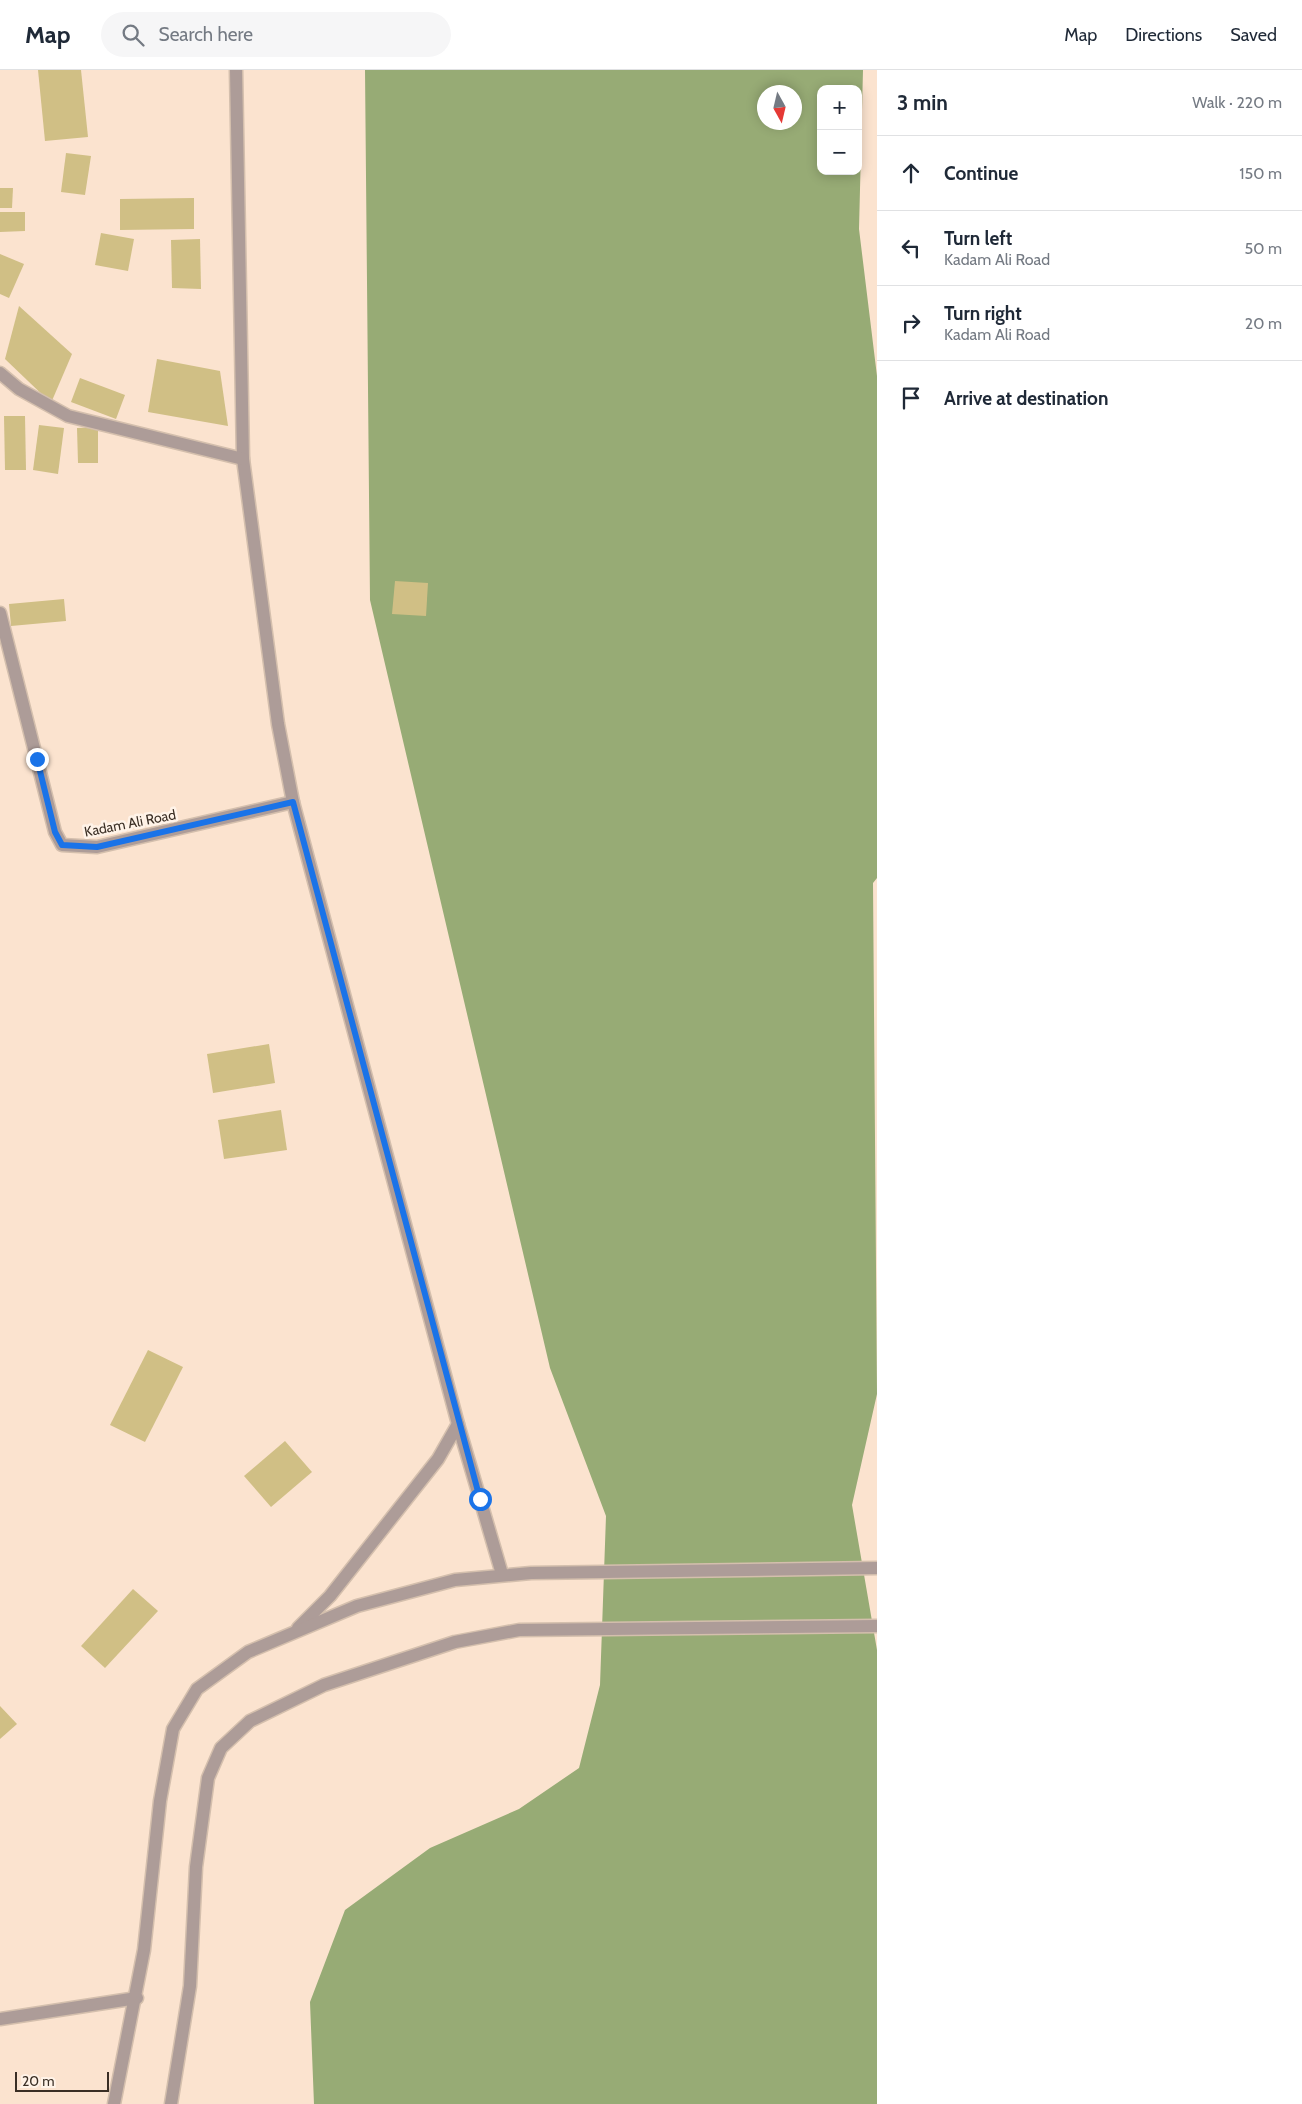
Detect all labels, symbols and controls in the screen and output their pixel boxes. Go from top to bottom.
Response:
search box [101,12,451,57]
text: Map [25,20,71,49]
icon: search [119,21,147,49]
text: Search here [159,23,253,46]
text: Map [1064,24,1097,46]
text: Directions [1125,24,1202,46]
text: Saved [1230,24,1277,46]
north arrow [757,85,802,130]
map controls [817,85,862,175]
button: + [817,85,862,130]
text: 3 min [897,90,948,115]
text: Walk · 220 m [1192,93,1282,112]
button: − [817,130,862,175]
icon: ahead [897,159,925,187]
text: Continue [944,162,1018,185]
text: 150 m [1239,164,1282,183]
text: Turn left [944,227,1012,250]
icon: left [897,234,925,262]
text: 50 m [1245,239,1282,258]
text: Kadam Ali Road [944,250,1050,269]
text: Turn right [944,302,1022,325]
icon: right [897,309,925,337]
text: 20 m [1245,314,1282,333]
text: Kadam Ali Road [944,325,1050,344]
icon: arrive [897,384,925,412]
text: Arrive at destination [944,387,1108,410]
route end [26,748,49,771]
street label: Kadam Ali Road [83,805,177,841]
route start [469,1488,492,1511]
scale bar [15,2069,109,2092]
text: 20 m [22,2072,55,2090]

